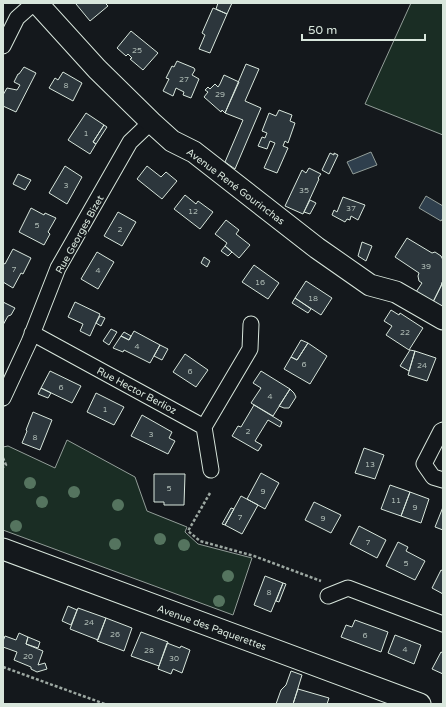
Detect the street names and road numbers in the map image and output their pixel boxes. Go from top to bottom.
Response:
street label: Avenue René Gourinchas [184,146,287,228]
street label: Rue Georges Bizet [53,193,106,276]
street label: Rue Hector Berlioz [95,365,178,417]
street label: Avenue des Paquerettes [155,603,268,653]

